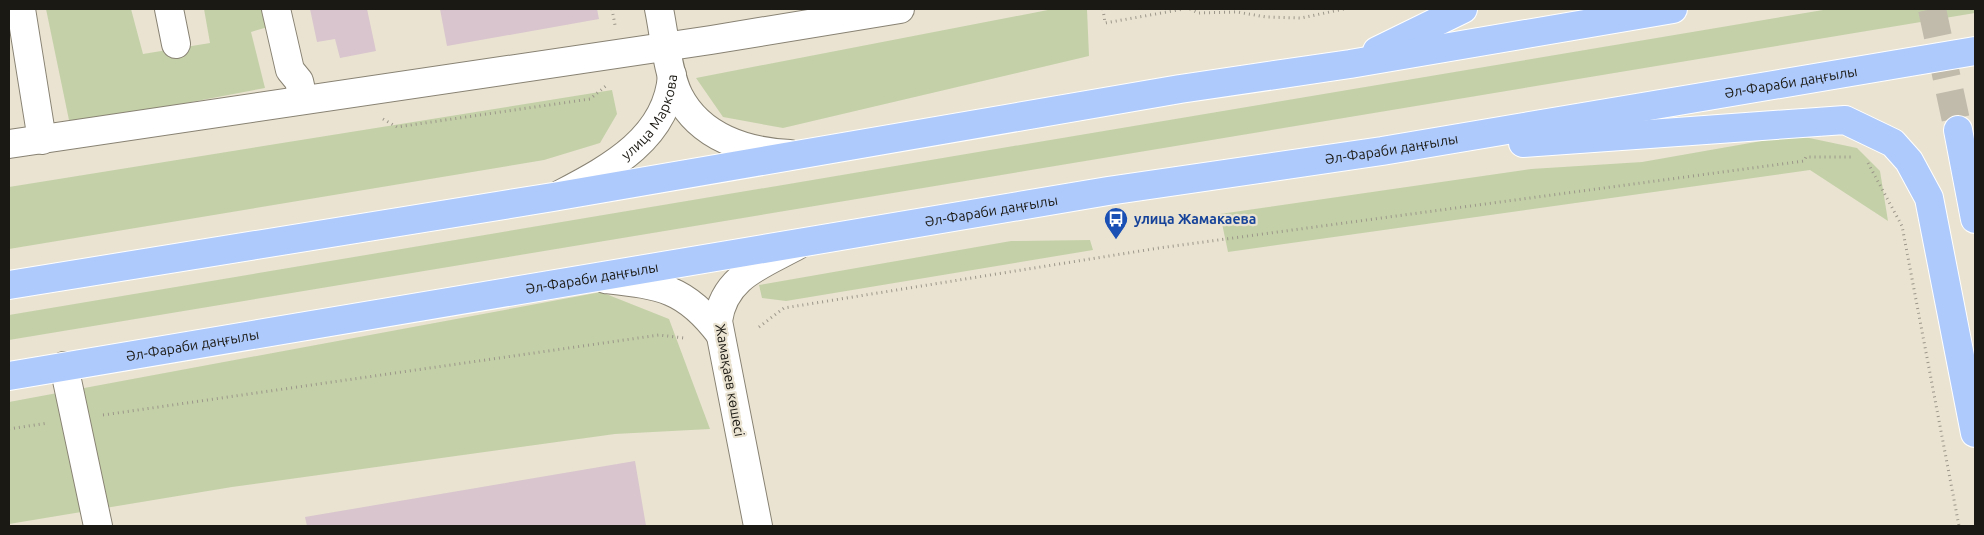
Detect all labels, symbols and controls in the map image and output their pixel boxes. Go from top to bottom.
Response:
street label: Әл-Фараби даңғылы [1723,63,1859,101]
street label: улица Маркова [618,74,680,163]
street label: Әл-Фараби даңғылы [1324,130,1459,167]
street label: Әл-Фараби даңғылы [923,192,1059,230]
bus stop icon: улица Жамакаева [1103,206,1129,240]
place label: улица Жамакаева [1134,211,1256,227]
street label: Әл-Фараби даңғылы [524,259,660,297]
street label: Жамақаев көшесі [712,322,748,438]
street label: Әл-Фараби даңғылы [125,326,260,364]

